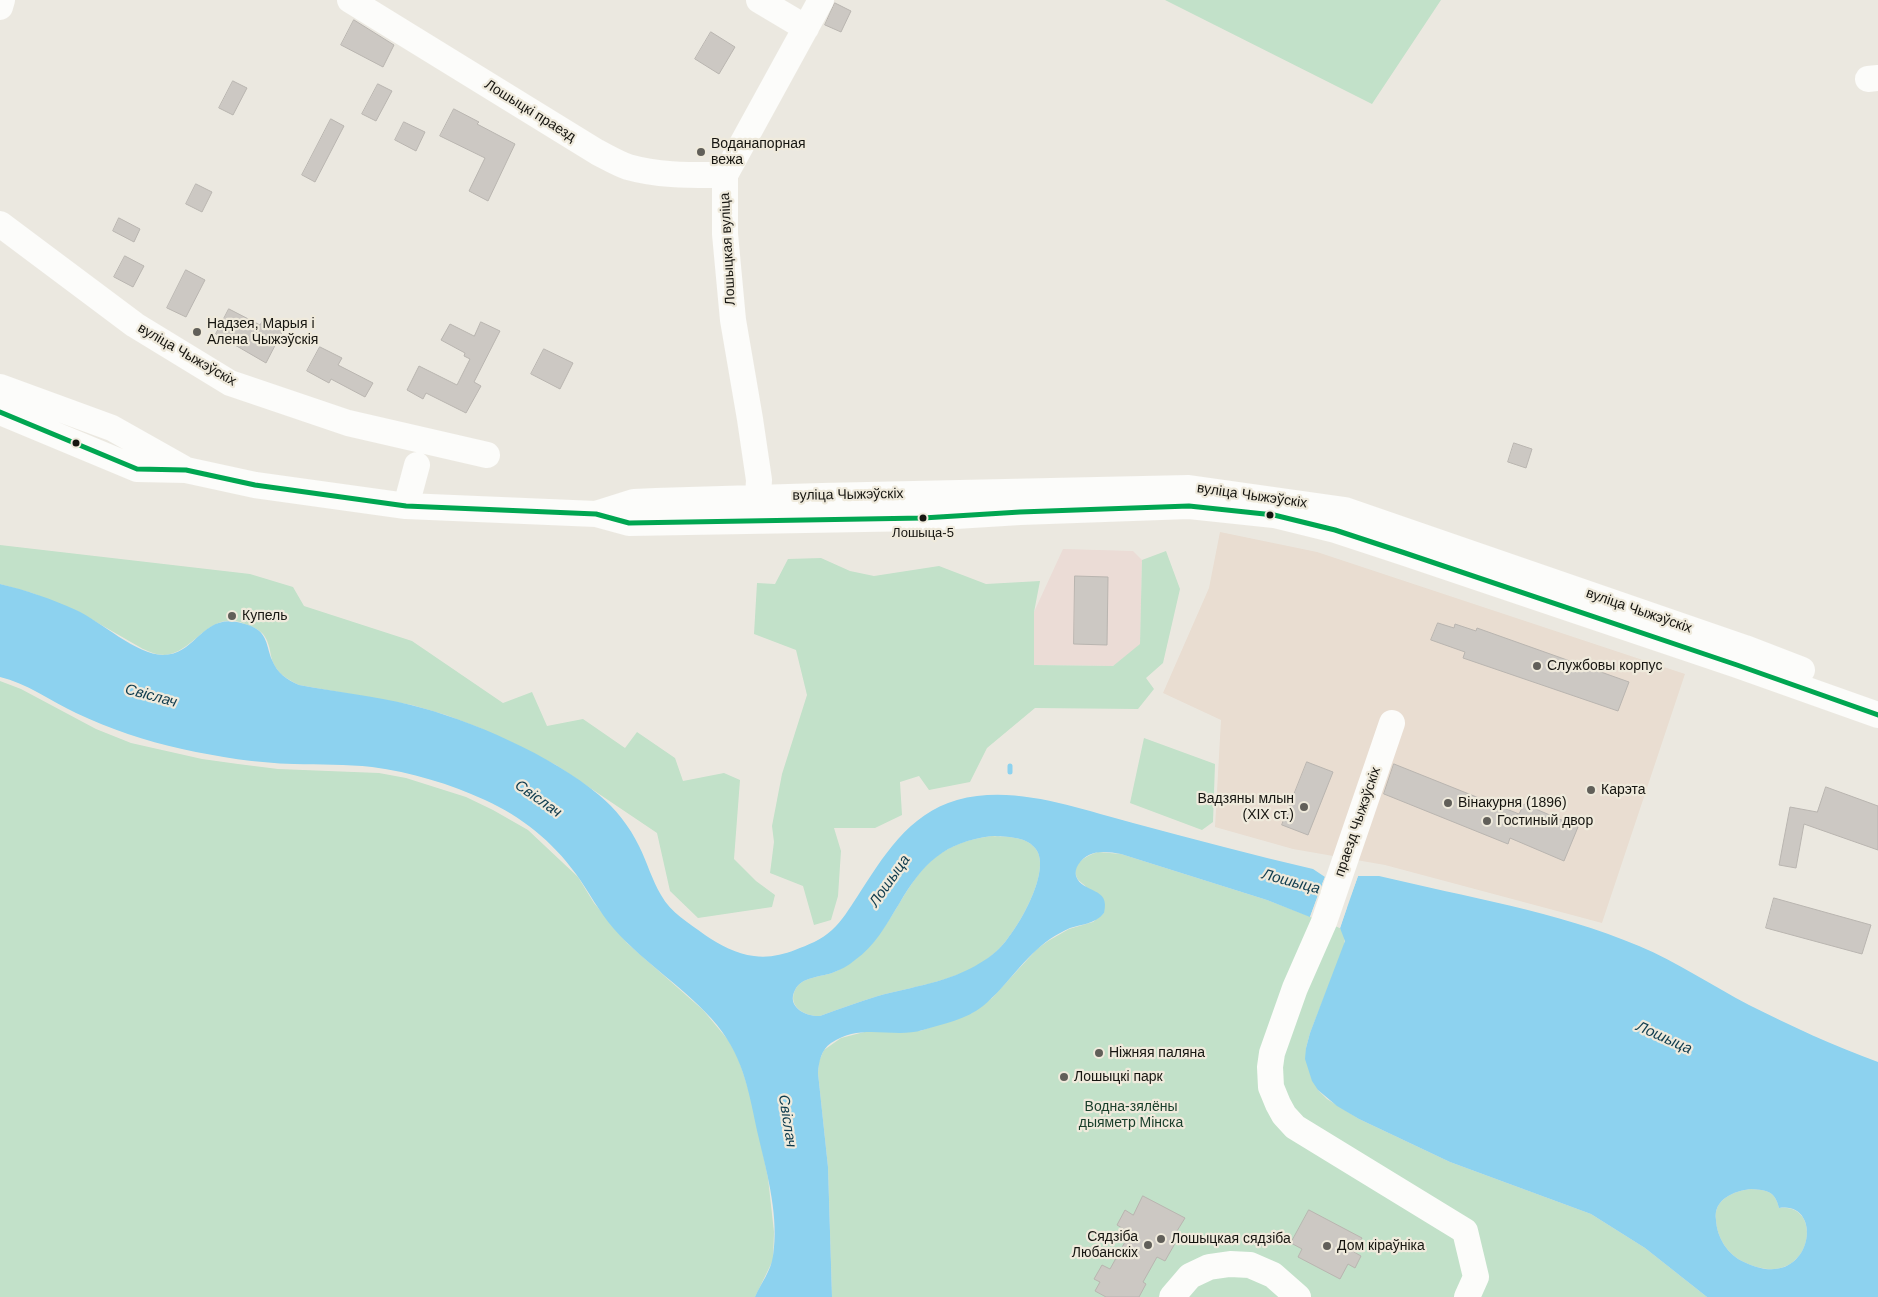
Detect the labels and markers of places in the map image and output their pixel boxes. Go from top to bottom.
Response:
place label: Воданапорная вежа [711,136,806,168]
marker: Воданапорная вежа [695,146,707,158]
place label: Надзея, Марыя і Алена Чыжэўскія [207,316,318,348]
marker: Надзея, Марыя і Алена Чыжэўскія [191,326,203,338]
unlabelled marker [71,438,81,448]
unlabelled marker [1265,510,1275,520]
marker: Лошыца-5 [918,513,928,523]
place label: Лошыца-5 [892,525,954,541]
place label: Купель [242,608,288,624]
marker: Купель [226,610,238,622]
place label: Службовы корпус [1547,658,1662,674]
marker: Службовы корпус [1531,660,1543,672]
place label: Карэта [1601,782,1646,798]
marker: Карэта [1585,784,1597,796]
place label: Вадзяны млын (XIX ст.) [1197,791,1294,824]
place label: Вінакурня (1896) [1458,795,1567,811]
marker: Вінакурня (1896) [1442,797,1454,809]
marker: Вадзяны млын (XIX ст.) [1298,801,1310,813]
place label: Гостиный двор [1497,813,1593,829]
marker: Гостиный двор [1481,815,1493,827]
place label: Ніжняя паляна [1109,1045,1205,1061]
marker: Ніжняя паляна [1093,1047,1105,1059]
place label: Лошыцкі парк [1074,1069,1163,1085]
marker: Лошыцкі парк [1058,1071,1070,1083]
place label: Сядзіба Любанскіх [1072,1229,1138,1262]
place label: Лошыцкая сядзіба [1171,1231,1291,1247]
marker: Лошыцкая сядзіба [1155,1233,1167,1245]
place label: Дом кіраўніка [1337,1238,1425,1254]
marker: Сядзіба Любанскіх [1142,1239,1154,1251]
marker: Дом кіраўніка [1321,1240,1333,1252]

